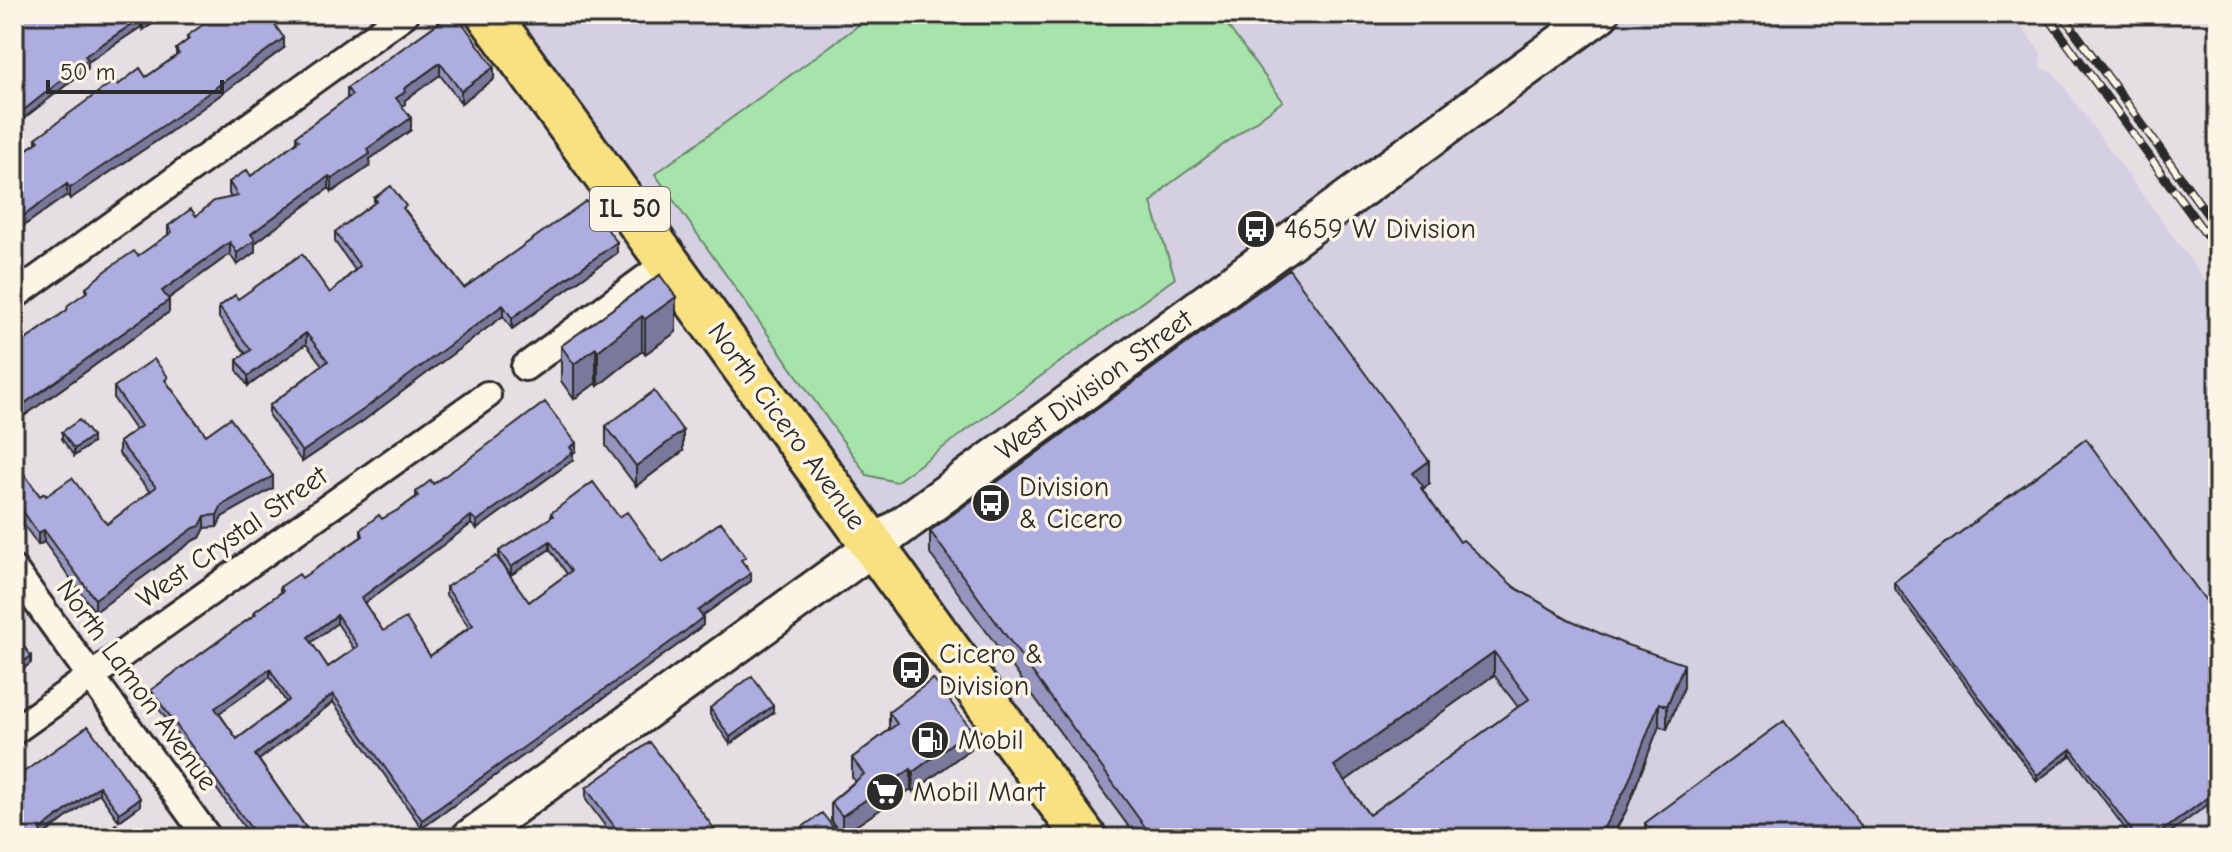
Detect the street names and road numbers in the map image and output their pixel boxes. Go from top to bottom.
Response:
road number: IL 50 [590,187,670,231]
street label: West Division Street [989,302,1199,467]
street label: North Cicero Avenue [701,316,873,536]
street label: West Crystal Street [131,459,334,615]
street label: North Lamon Avenue [50,573,224,797]

